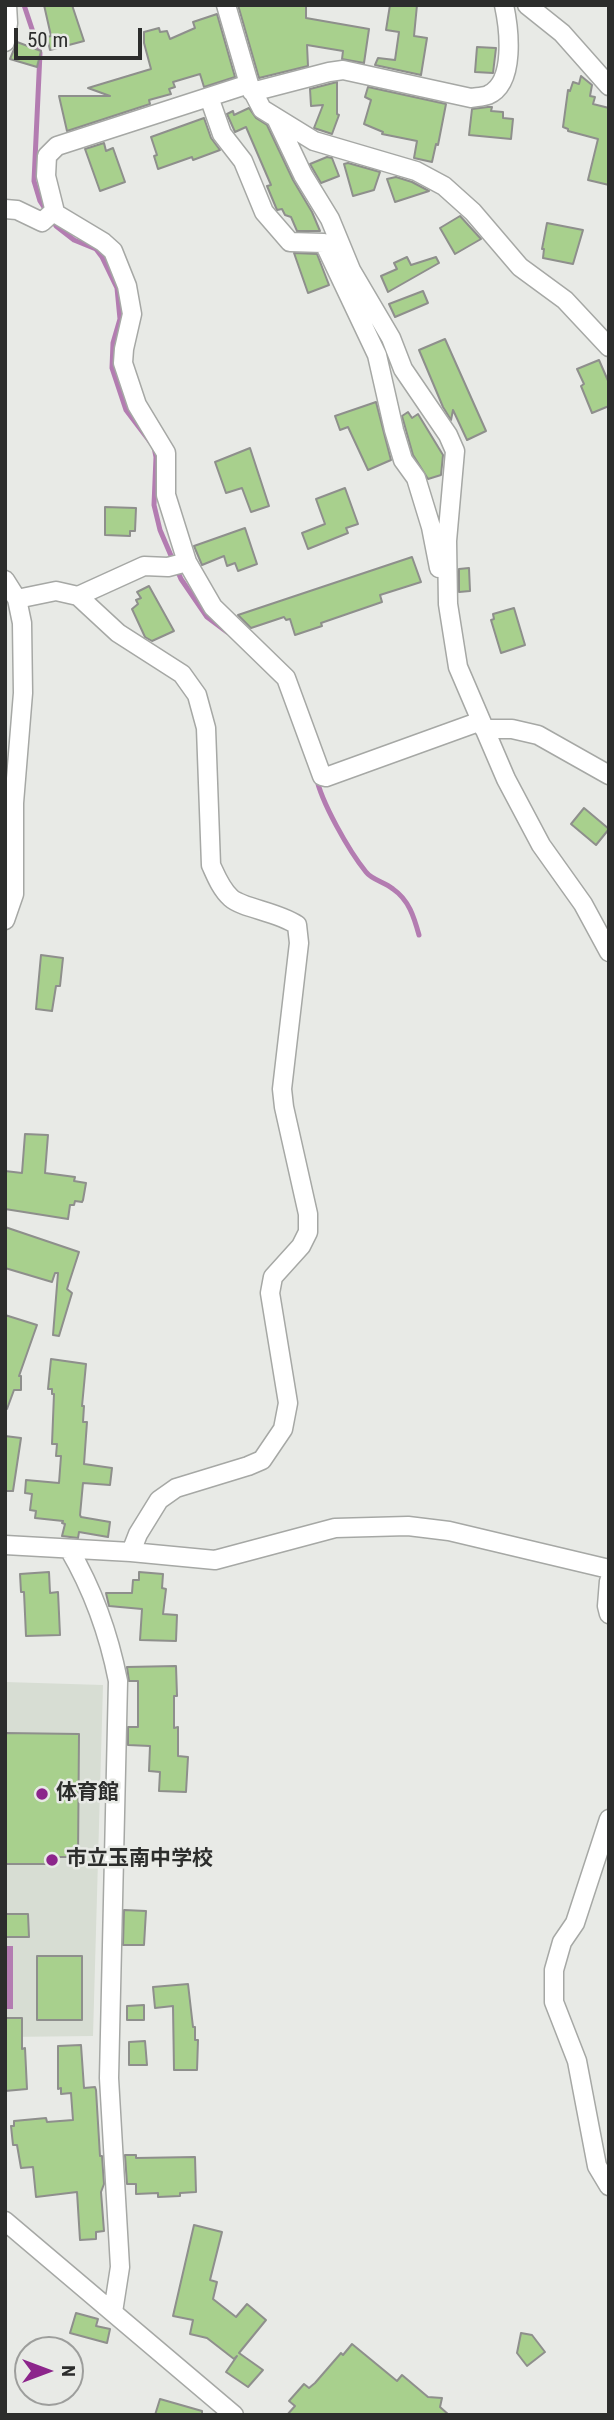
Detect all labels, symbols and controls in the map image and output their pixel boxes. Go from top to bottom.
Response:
scale bar [18,14,145,58]
text: 50 m [27,28,68,52]
place label: 体育館 [56,1781,119,1807]
marker: 体育館 [34,1786,50,1802]
place label: 市立玉南中学校 [66,1847,213,1873]
marker: 市立玉南中学校 [44,1852,60,1868]
north arrow [14,2336,84,2406]
text: N [57,2365,80,2377]

